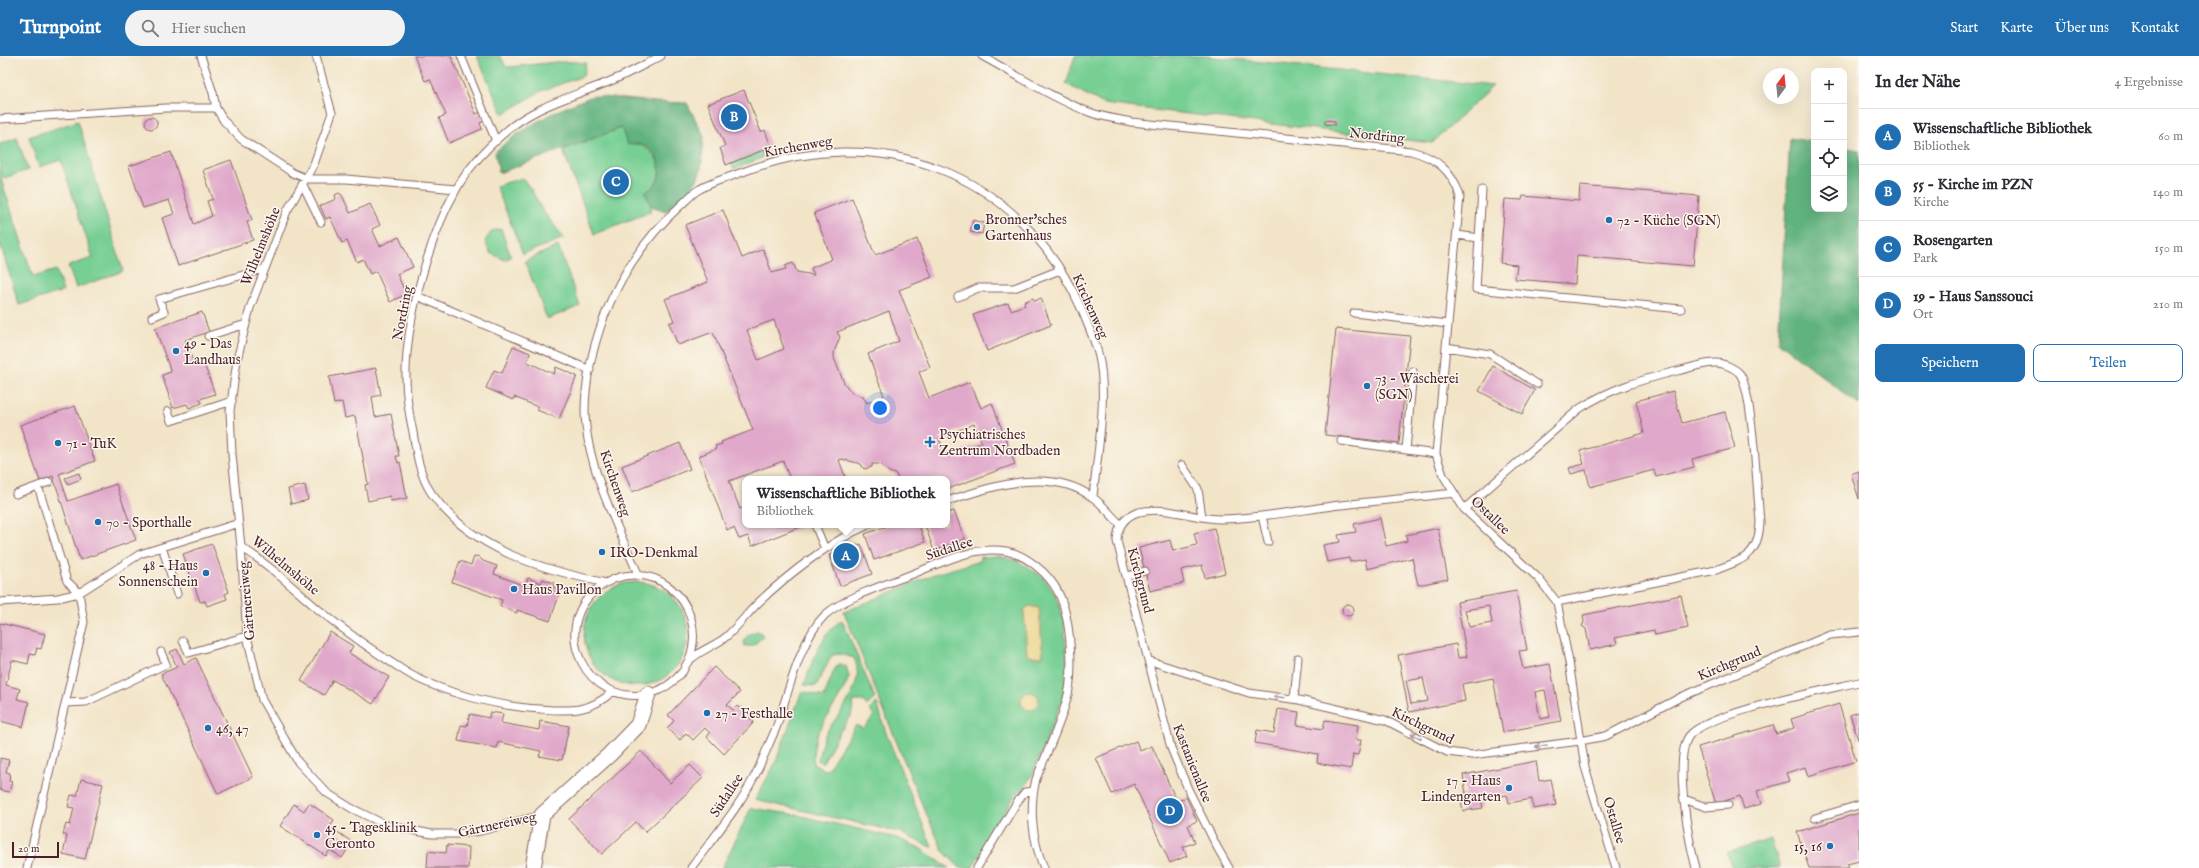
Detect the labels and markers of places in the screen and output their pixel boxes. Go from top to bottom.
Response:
pin: B [721,102,747,132]
pin: C [603,167,629,197]
place label: Bronner'sches Gartenhaus [985,211,1067,245]
place label: 72 - Küche (SGN) [1617,212,1721,230]
marker: 72 - Küche (SGN) [1604,215,1614,225]
marker: Bronner'sches Gartenhaus [972,222,982,232]
place label: 49 - Das Landhaus [184,335,241,369]
marker: 49 - Das Landhaus [171,346,181,356]
place label: 73 - Wäscherei (SGN) [1375,370,1459,404]
marker: 73 - Wäscherei (SGN) [1362,381,1372,391]
place label: Psychiatrisches Zentrum Nordbaden [939,426,1061,460]
place label: 71 - TuK [66,435,118,453]
marker: Psychiatrisches Zentrum Nordbaden [924,436,936,448]
marker: 71 - TuK [53,438,63,448]
place label: 70 - Sporthalle [106,514,192,532]
marker: 70 - Sporthalle [93,517,103,527]
pin: A [833,541,859,571]
place label: IRO-Denkmal [610,544,698,562]
marker: IRO-Denkmal [597,547,607,557]
place label: 48 - Haus Sonnenschein [119,557,199,591]
marker: 48 - Haus Sonnenschein [201,568,211,578]
place label: Haus Pavillon [522,581,602,599]
marker: Haus Pavillon [509,584,519,594]
place label: 27 - Festhalle [715,705,794,723]
marker: 27 - Festhalle [702,708,712,718]
place label: 46, 47 [216,720,249,738]
marker: 46, 47 [203,723,213,733]
place label: 17 - Haus Lindengarten [1421,772,1502,806]
marker: 17 - Haus Lindengarten [1504,783,1514,793]
pin: D [1157,796,1183,826]
place label: 45 - Tagesklinik Geronto [325,819,418,853]
marker: 45 - Tagesklinik Geronto [312,830,322,840]
place label: 15, 16 [1794,838,1823,856]
marker: 15, 16 [1825,841,1835,851]

